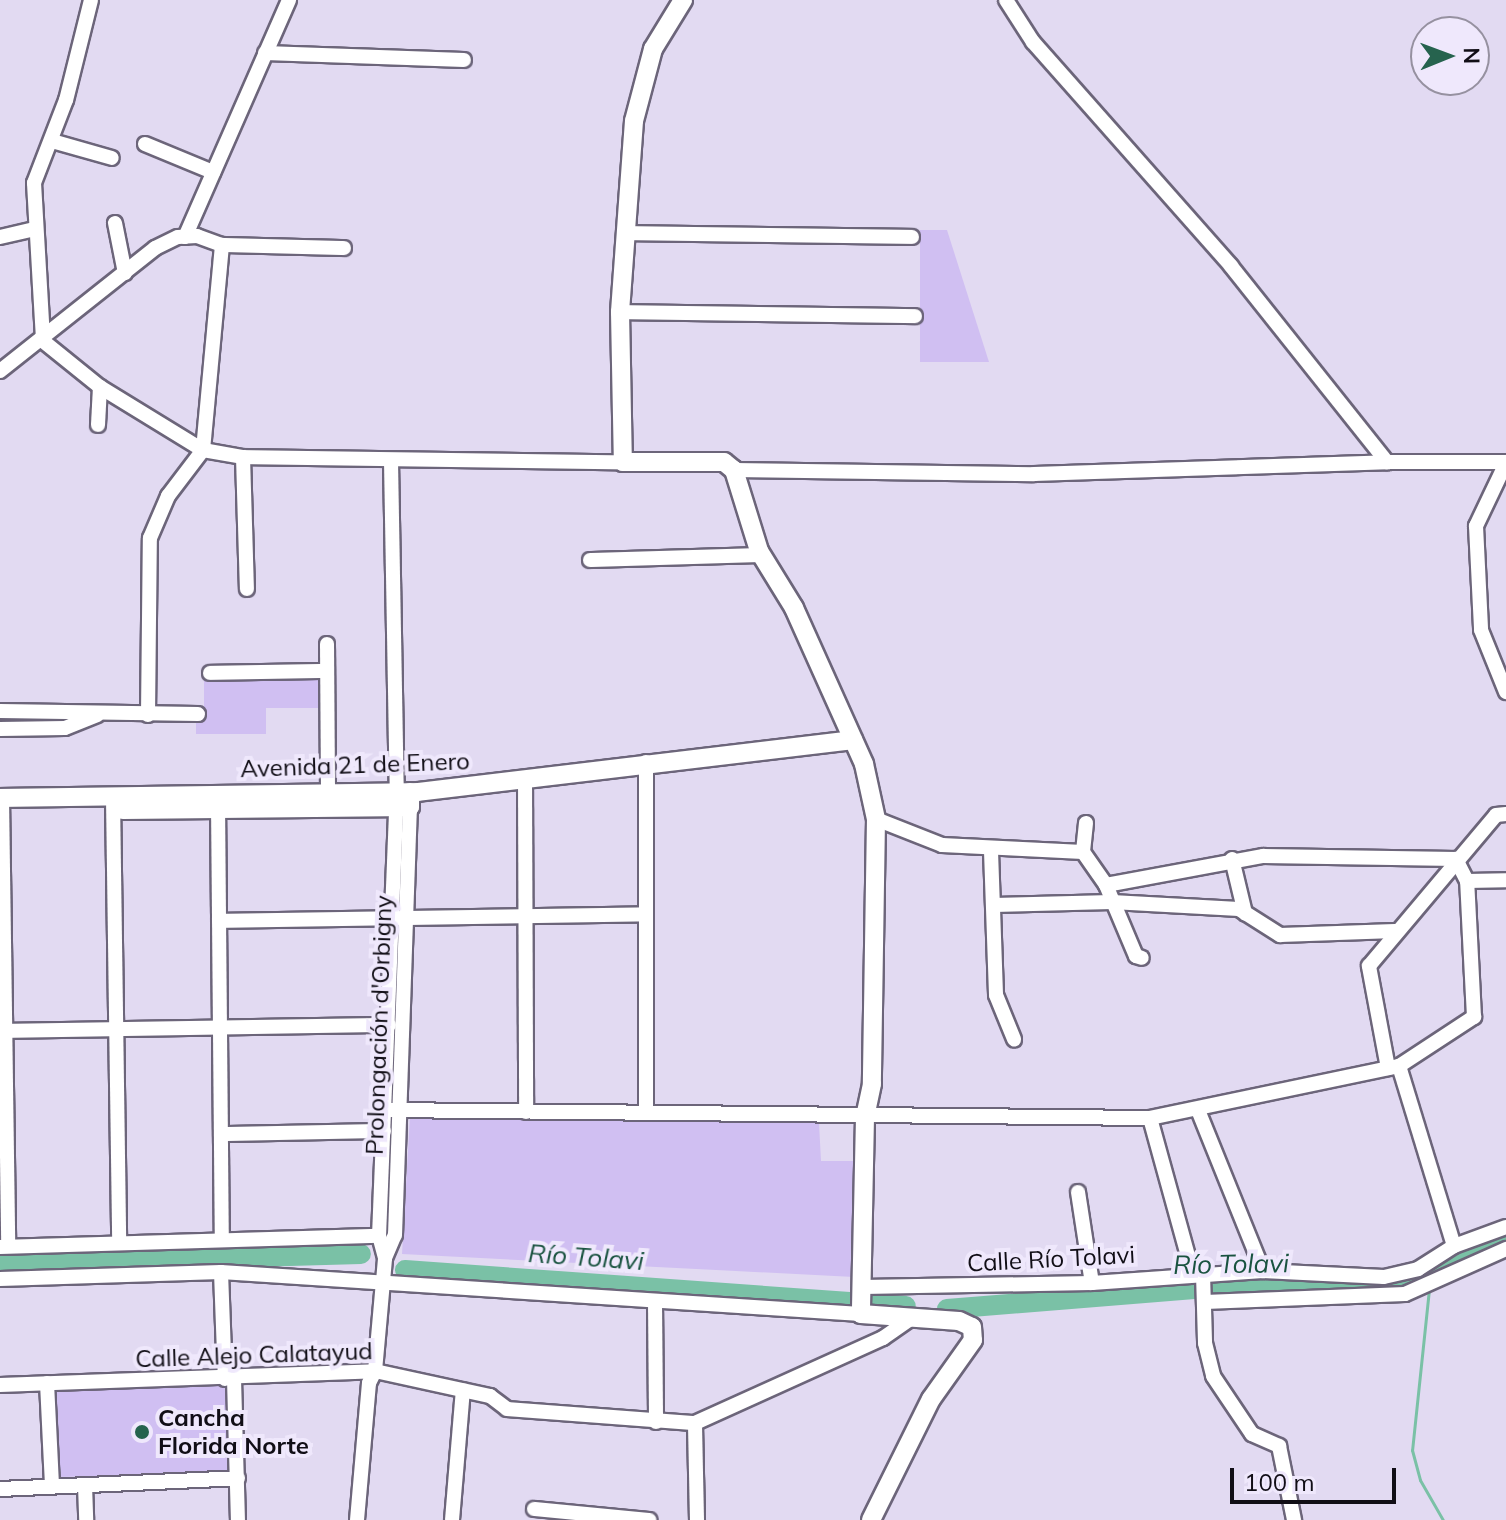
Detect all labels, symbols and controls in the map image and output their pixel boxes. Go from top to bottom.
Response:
north arrow [1410,16,1490,96]
text: N [1458,47,1486,64]
street label: Avenida 21 de Enero [240,747,470,783]
street label: Prolongación d'Orbigny [360,895,398,1155]
water label: Río Tolavi [527,1237,645,1277]
street label: Calle Río Tolavi [966,1240,1136,1278]
water label: Río Tolavi [1173,1247,1289,1281]
street label: Calle Alejo Calatayud [135,1336,373,1374]
place label: Cancha Florida Norte [158,1404,309,1460]
marker: Cancha Florida Norte [133,1423,151,1441]
scale bar [1234,1452,1400,1502]
text: 100 m [1244,1467,1315,1497]

